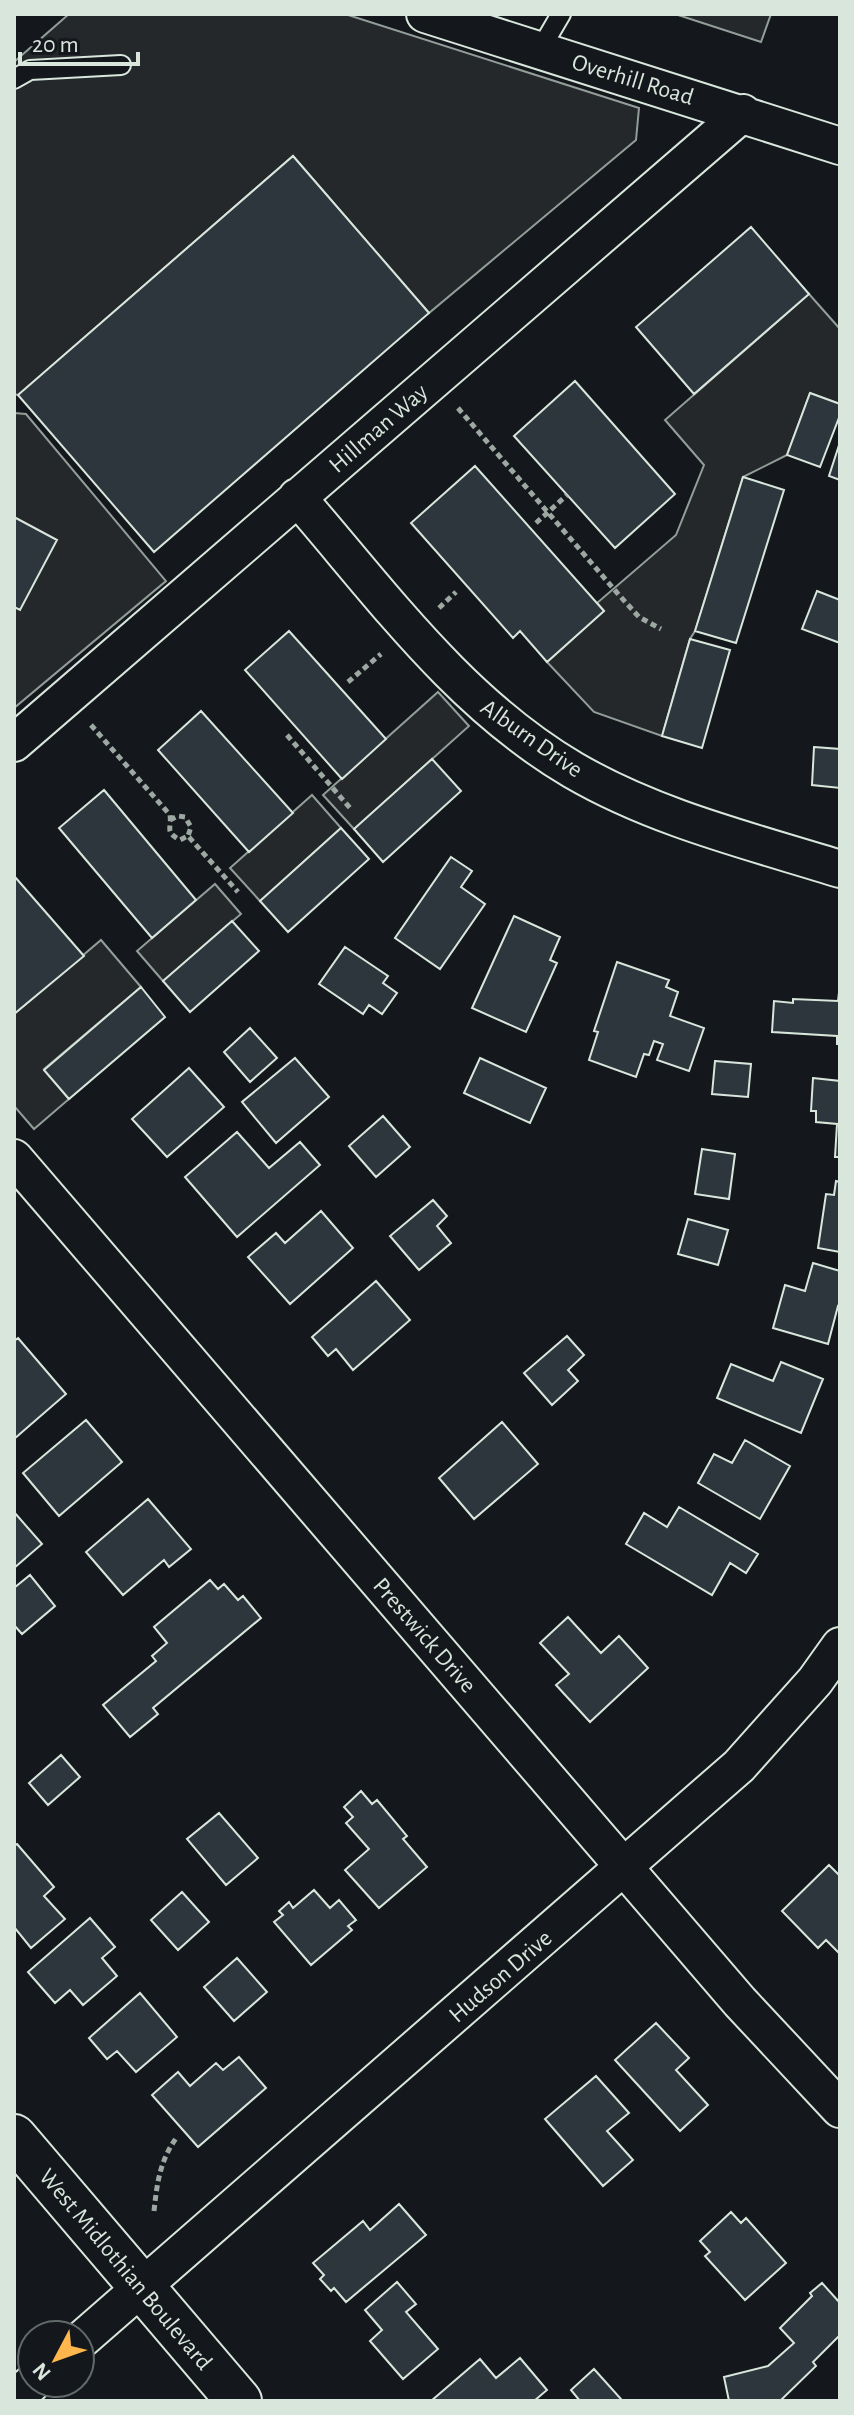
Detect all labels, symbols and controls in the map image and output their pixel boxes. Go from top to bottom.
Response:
scale bar [20,16,138,66]
text: 20 m [32,33,79,57]
street label: Overhill Road [569,50,696,110]
street label: Hillman Way [325,380,432,478]
street label: Alburn Drive [476,695,587,783]
street label: Prestwick Drive [368,1574,480,1698]
street label: Hudson Drive [445,1926,557,2028]
street label: West Midlothian Boulevard [34,2164,216,2375]
north arrow [16,2319,96,2399]
text: N [28,2358,55,2384]

